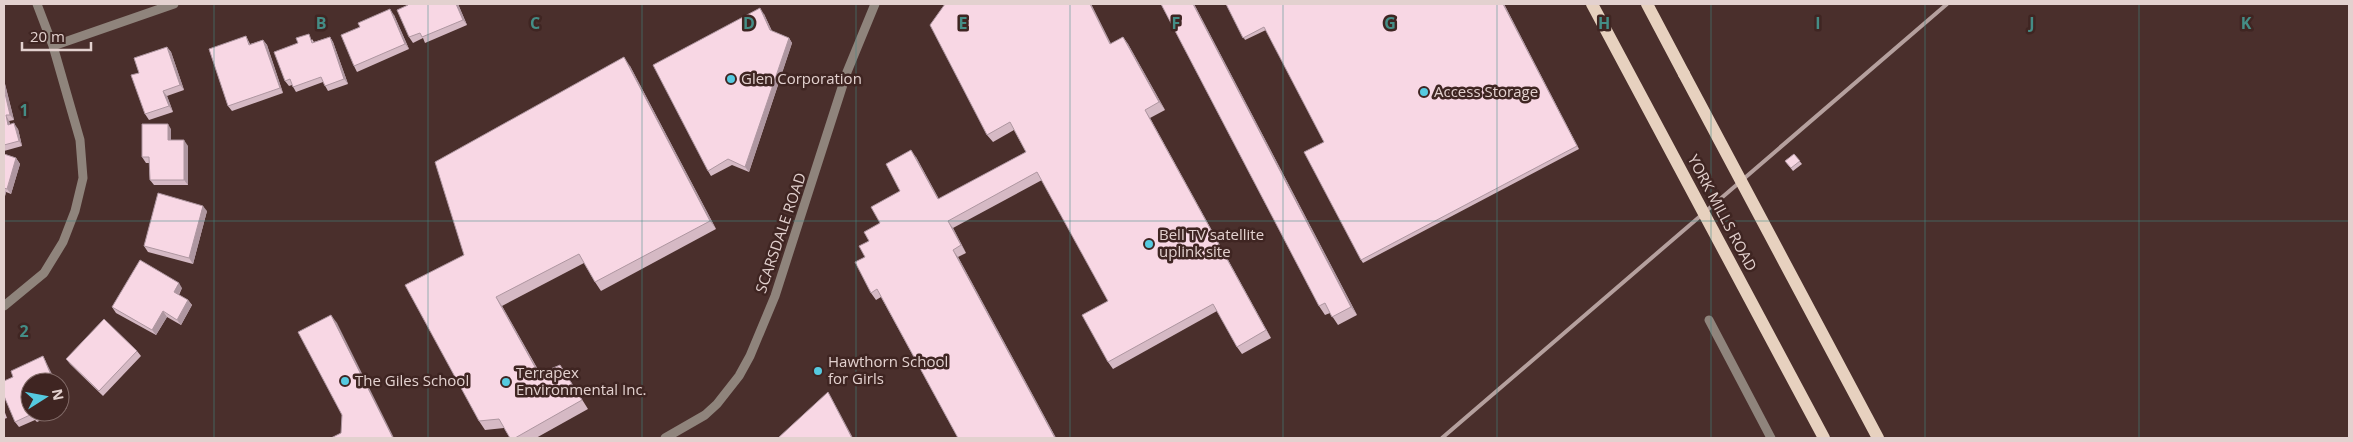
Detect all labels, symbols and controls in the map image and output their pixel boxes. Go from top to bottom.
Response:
text: B [316,12,326,34]
text: C [530,12,540,34]
text: D [743,12,755,34]
text: E [959,12,968,34]
text: F [1172,12,1180,34]
text: G [1384,12,1396,34]
text: H [1598,12,1610,34]
text: I [1815,12,1821,34]
text: J [2027,12,2035,34]
text: K [2241,12,2252,34]
scale bar [22,20,91,52]
text: 20 m [30,26,65,46]
place label: Glen Corporation [741,68,862,88]
marker: Glen Corporation [725,73,737,85]
place label: Access Storage [1434,81,1538,101]
marker: Access Storage [1418,86,1430,98]
text: 1 [19,99,29,121]
street label: YORK MILLS ROAD [1684,151,1762,274]
street label: SCARSDALE ROAD [750,170,810,296]
place label: Bell TV satellite uplink site [1159,224,1264,261]
marker: Bell TV satellite uplink site [1143,238,1155,250]
text: 2 [19,320,29,342]
place label: Hawthorn School for Girls [828,351,948,388]
place label: Terrapex Environmental Inc. [516,362,647,399]
marker: Hawthorn School for Girls [812,365,824,377]
place label: The Giles School [355,370,469,390]
north arrow [20,372,70,422]
marker: The Giles School [339,375,351,387]
marker: Terrapex Environmental Inc. [500,376,512,388]
text: N [48,387,69,402]

